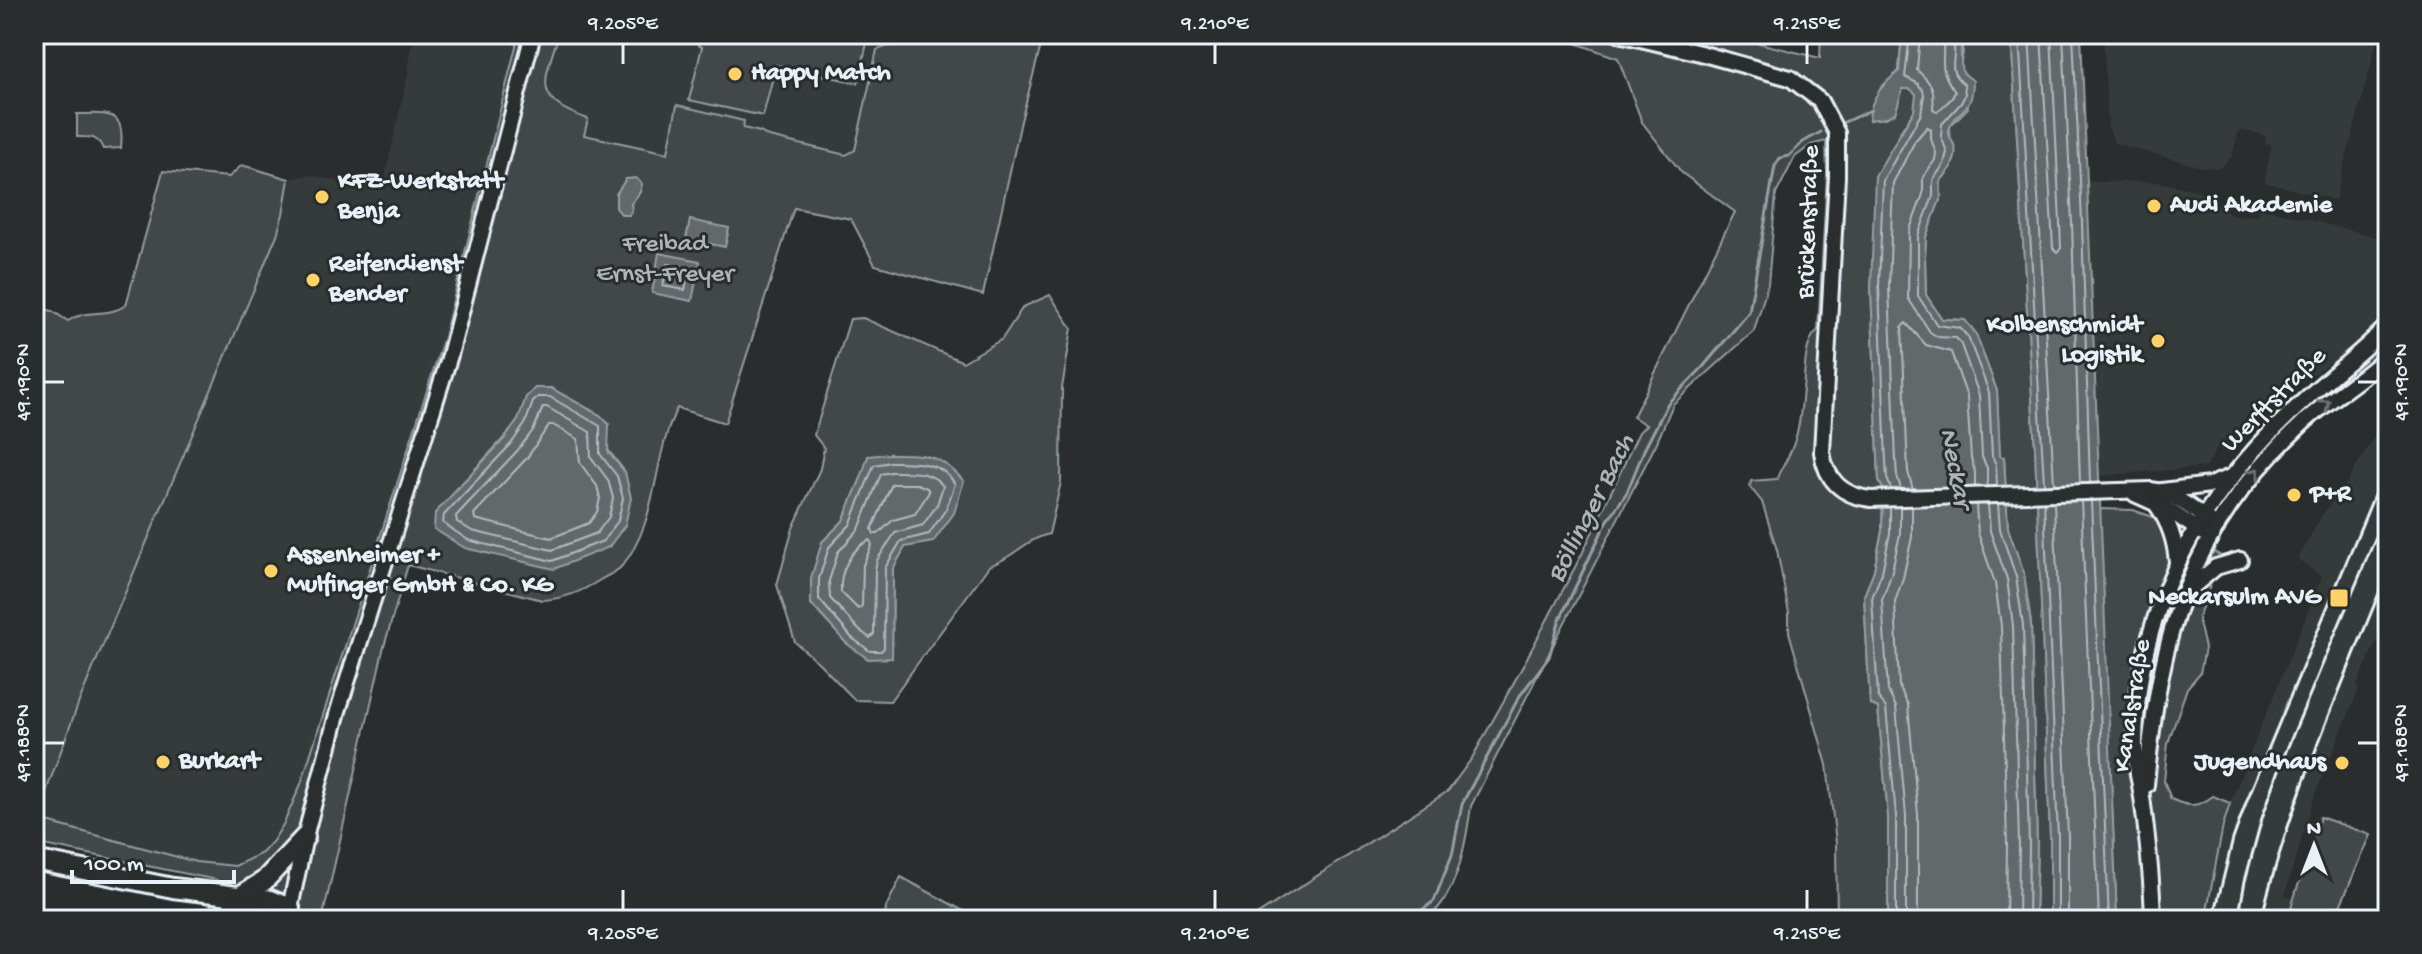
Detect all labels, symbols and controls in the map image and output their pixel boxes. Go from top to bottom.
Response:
text: 9.205°E [587,14,659,37]
text: 9.210°E [1180,14,1250,37]
text: 9.215°E [1773,14,1842,37]
place label: Happy Match [751,59,891,90]
marker: Happy Match [726,65,744,83]
street label: Brückenstraße [1792,144,1828,300]
place label: KFZ-Werkstatt Benja [337,167,505,228]
marker: KFZ-Werkstatt Benja [313,188,331,206]
place label: Audi Akademie [2169,191,2334,222]
marker: Audi Akademie [2145,197,2163,215]
park label: Freibad Ernst-Freyer [596,230,737,291]
place label: Reifendienst Bender [328,250,465,311]
marker: Reifendienst Bender [304,271,322,289]
place label: Kolbenschmidt Logistik [1986,311,2145,372]
marker: Kolbenschmidt Logistik [2149,332,2167,350]
street label: Werftstraße [2216,341,2335,460]
text: 49.190°N [14,343,37,421]
text: 49.190°N [2392,343,2415,421]
one-way arrow [2317,399,2331,413]
water label: Neckar [1930,425,1979,515]
water label: Böllinger Bach [1541,429,1644,589]
one-way arrow [2245,467,2259,482]
place label: P+R [2308,480,2352,511]
marker: P+R [2285,486,2303,504]
place label: Assenheimer + Mulfinger GmbH & Co. KG [286,541,554,602]
marker: Assenheimer + Mulfinger GmbH & Co. KG [262,562,280,580]
place label: Neckarsulm AVG [2148,583,2323,614]
marker: Neckarsulm AVG [2328,587,2350,609]
street label: Kanalstraße [2108,637,2160,775]
text: 49.188°N [14,704,37,782]
text: 49.188°N [2392,704,2415,782]
place label: Burkart [178,747,262,778]
place label: Jugendhaus [2193,748,2327,779]
marker: Burkart [154,753,172,771]
marker: Jugendhaus [2333,754,2351,772]
north arrow [2274,806,2354,886]
text: N [2307,817,2321,843]
scale bar [72,834,234,884]
text: 100 m [83,851,144,880]
text: 9.205°E [587,924,659,947]
text: 9.210°E [1180,924,1250,947]
text: 9.215°E [1773,924,1842,947]

